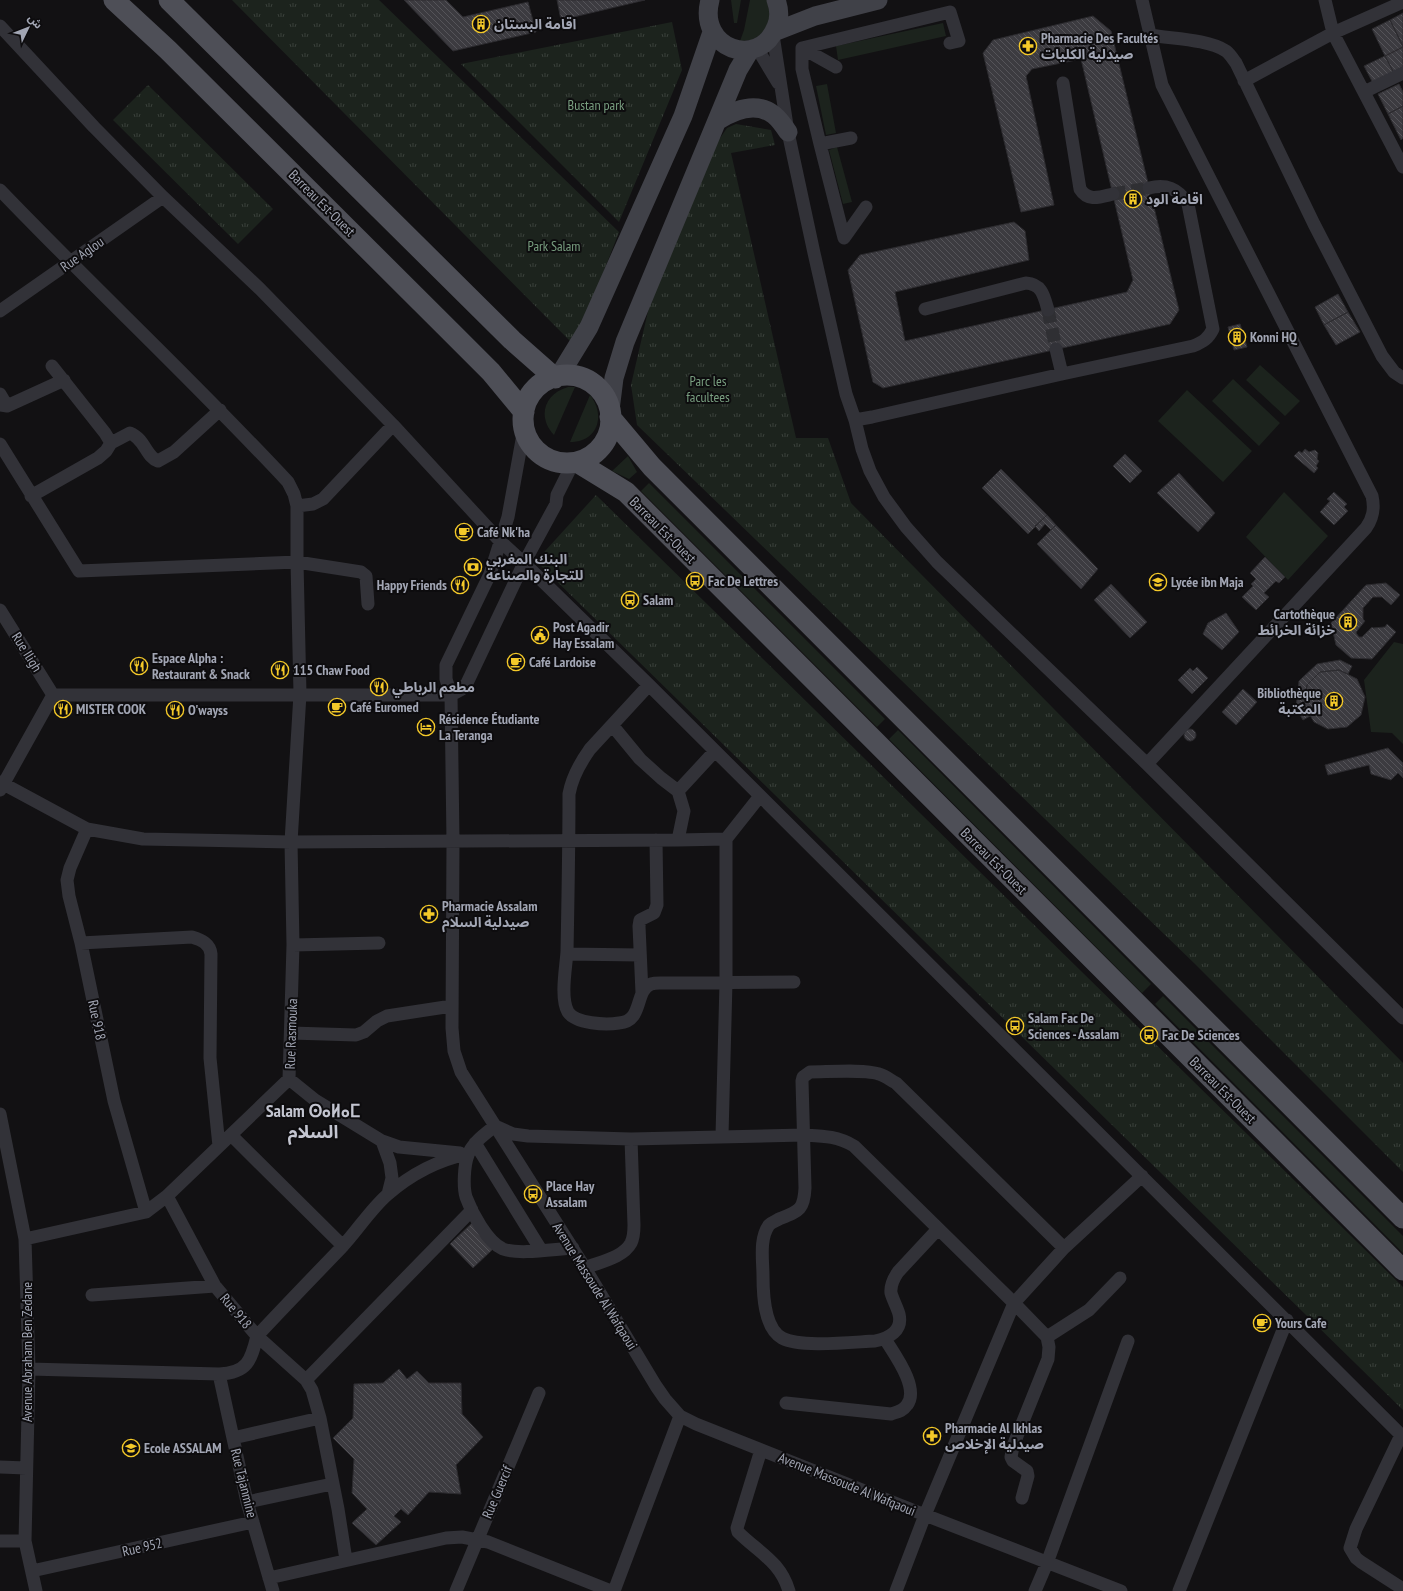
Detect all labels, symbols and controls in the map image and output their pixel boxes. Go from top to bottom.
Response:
north arrow [8,8,48,48]
text: ش [25,11,46,31]
building icon: اقامة البستان [471,14,491,34]
place label: اقامة البستان [494,15,576,33]
place label: Pharmacie Des Facultés صيدلية الكليات [1041,29,1158,63]
pharmacy icon: Pharmacie Des Facultés صيدلية الكليات [1018,36,1038,56]
park label: Bustan park [568,96,625,114]
street label: Barreau Est-Ouest [285,166,359,240]
building icon: اقامة الود [1123,189,1143,209]
place label: اقامة الود [1146,190,1203,208]
street label: Rue Aglou [57,233,107,275]
park label: Park Salam [527,237,581,255]
building icon: Konni HQ [1227,327,1247,347]
place label: Konni HQ [1250,328,1298,346]
park label: Parc les facultees [686,372,730,406]
street label: Barreau Est-Ouest [626,493,700,567]
cafe icon: Café Nk'ha [454,522,474,542]
place label: Café Nk'ha [477,523,530,541]
place label: البنك المغربي للتجارة والصناعة [486,550,583,584]
bank icon: البنك المغربي للتجارة والصناعة [463,557,483,577]
bus stop icon: Fac De Lettres [685,571,705,591]
place label: Fac De Lettres [708,572,778,590]
school or university icon: Lycée ibn Maja [1148,572,1168,592]
place label: Lycée ibn Maja [1171,573,1244,591]
restaurant icon: Happy Friends [450,575,470,595]
place label: Happy Friends [377,576,447,594]
bus stop icon: Salam [620,590,640,610]
place label: Salam [643,591,673,609]
place label: Cartothèque خزائة الخرائط [1258,605,1335,639]
building icon: Cartothèque خزائة الخرائط [1338,612,1358,632]
place label: Post Agadir Hay Essalam [553,618,614,652]
public building icon: Post Agadir Hay Essalam [530,625,550,645]
street label: Rue Iligh [8,629,46,675]
place label: Espace Alpha : Restaurant & Snack [152,649,250,683]
cafe icon: Café Lardoise [506,652,526,672]
place label: Café Lardoise [529,653,596,671]
restaurant icon: Espace Alpha : Restaurant & Snack [129,656,149,676]
restaurant icon: 115 Chaw Food [270,660,290,680]
place label: 115 Chaw Food [293,661,370,679]
restaurant icon: مطعم الرباطي [369,677,389,697]
place label: مطعم الرباطي [392,678,475,698]
place label: Bibliothèque المكتبة [1257,684,1321,718]
building icon: Bibliothèque المكتبة [1324,691,1344,711]
cafe icon: Café Euromed [327,697,347,717]
place label: Café Euromed [350,698,419,716]
restaurant icon: MISTER COOK [53,699,73,719]
place label: MISTER COOK [76,700,147,718]
restaurant icon: O'wayss [165,700,185,720]
place label: O'wayss [188,701,228,719]
place label: Résidence Étudiante La Teranga [439,710,539,744]
hotel icon: Résidence Étudiante La Teranga [416,717,436,737]
street label: Barreau Est-Ouest [957,824,1031,898]
place label: Pharmacie Assalam صيدلية السلام [442,897,537,933]
pharmacy icon: Pharmacie Assalam صيدلية السلام [419,904,439,924]
street label: Rue 918 [84,998,110,1042]
street label: Rue Rasmouka [281,998,301,1070]
place label: Salam Fac De Sciences - Assalam [1028,1009,1119,1043]
bus stop icon: Salam Fac De Sciences - Assalam [1005,1016,1025,1036]
bus stop icon: Fac De Sciences [1139,1025,1159,1045]
place label: Fac De Sciences [1162,1026,1240,1044]
street label: Barreau Est-Ouest [1186,1053,1260,1127]
district label: Salam ⵙⴰⵍⴰⵎ السلام [266,1099,361,1145]
place label: Place Hay Assalam [545,1177,595,1211]
bus stop icon: Place Hay Assalam [523,1184,543,1204]
street label: Avenue Massoude Al Wafqaoui [549,1219,641,1353]
street label: Avenue Abraham Ben Zedane [18,1282,36,1422]
street label: Rue 918 [216,1290,256,1332]
cafe icon: Yours Cafe [1252,1313,1272,1333]
place label: Yours Cafe [1274,1314,1327,1332]
place label: Pharmacie Al Ikhlas صيدلية الإخلاص [945,1419,1044,1454]
pharmacy icon: Pharmacie Al Ikhlas صيدلية الإخلاص [922,1426,942,1446]
school or university icon: Ecole ASSALAM [121,1438,141,1458]
place label: Ecole ASSALAM [144,1439,222,1457]
street label: Rue Tajanmine [227,1447,261,1520]
street label: Avenue Massoude Al Wafqaoui [776,1448,918,1520]
street label: Rue Guercif [478,1462,516,1521]
street label: Rue 952 [120,1534,164,1560]

